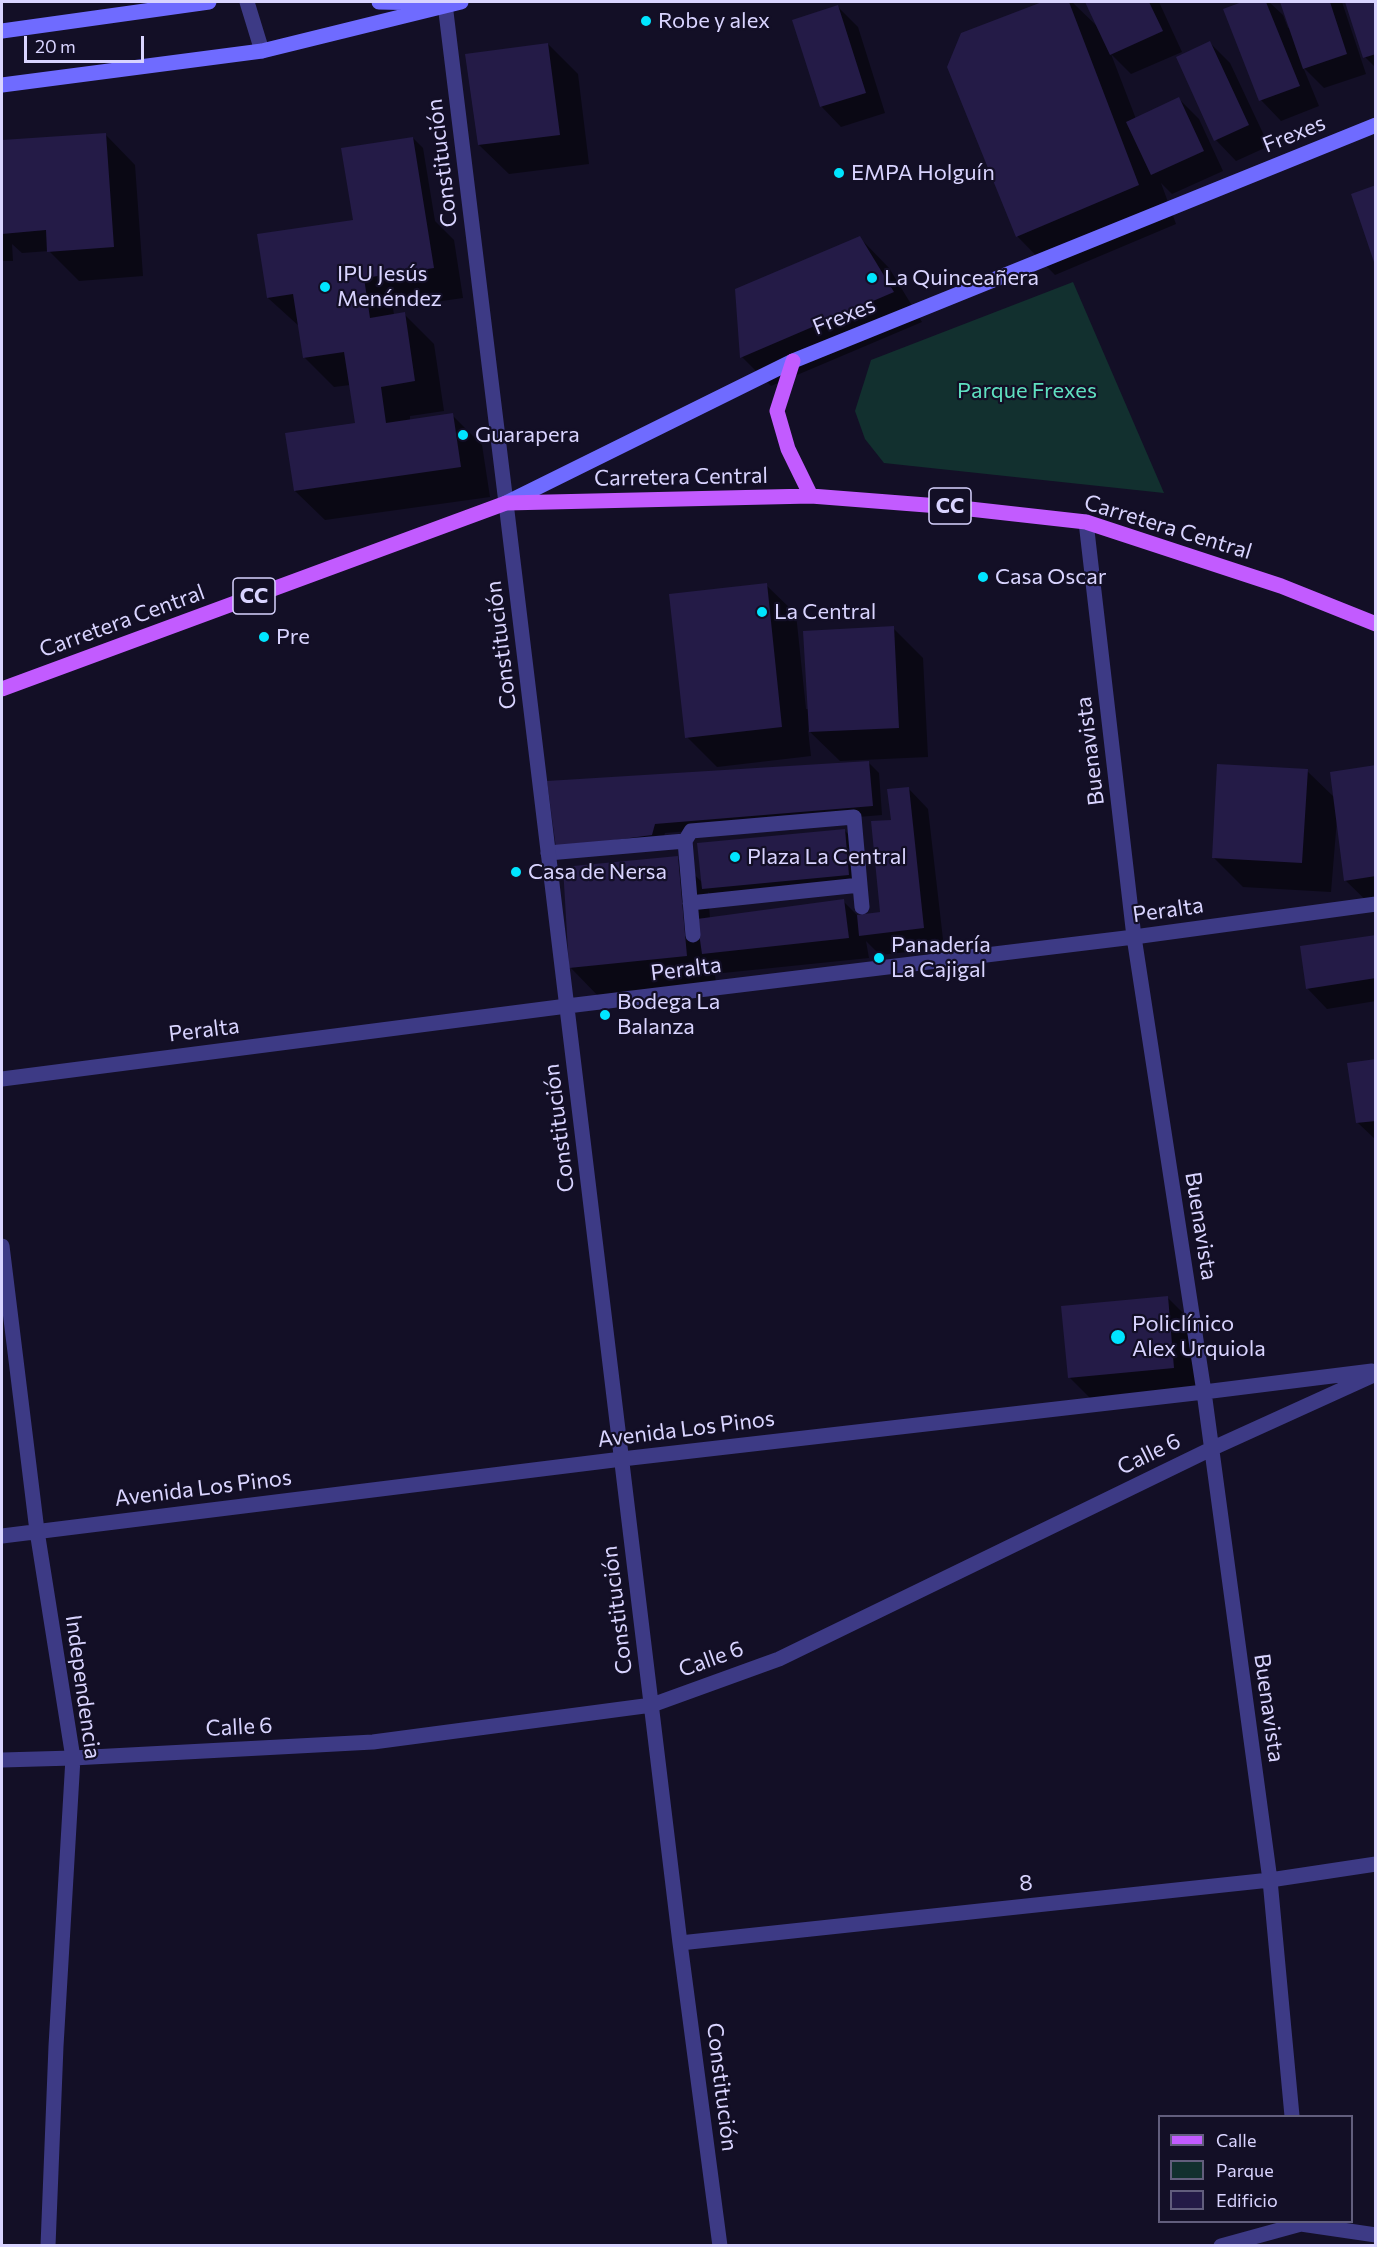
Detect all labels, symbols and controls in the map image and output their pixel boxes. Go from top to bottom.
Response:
place label: Robe y alex [658,8,770,34]
marker: Robe y alex [639,14,653,28]
scale bar [27,24,147,62]
text: 20 m [35,35,76,57]
street label: Constitución [421,97,463,229]
street label: Frexes [1259,110,1329,158]
place label: EMPA Holguín [851,160,995,186]
marker: EMPA Holguín [832,166,846,180]
place label: IPU Jesús Menéndez [337,261,442,312]
place label: La Quinceañera [884,265,1039,291]
marker: La Quinceañera [865,271,879,285]
marker: IPU Jesús Menéndez [318,280,332,294]
street label: Frexes [809,292,879,340]
park label: Parque Frexes [957,378,1097,404]
place label: Guarapera [475,422,580,448]
marker: Guarapera [456,428,470,442]
street label: Carretera Central [594,462,768,492]
road number: CC [929,488,971,524]
street label: Carretera Central [1081,489,1255,565]
place label: Casa Oscar [995,564,1106,590]
marker: Casa Oscar [976,570,990,584]
road number: CC [233,578,275,614]
street label: Carretera Central [36,579,208,663]
street label: Constitución [480,579,522,711]
place label: La Central [774,599,876,625]
marker: La Central [755,605,769,619]
place label: Pre [276,624,310,650]
marker: Pre [257,630,271,644]
street label: Buenavista [1070,695,1110,807]
place label: Plaza La Central [747,844,907,870]
marker: Plaza La Central [728,850,742,864]
place label: Casa de Nersa [528,859,667,885]
marker: Casa de Nersa [509,865,523,879]
street label: Peralta [1131,892,1205,928]
place label: Panadería La Cajigal [891,932,991,984]
marker: Panadería La Cajigal [872,951,886,965]
street label: Peralta [649,952,723,986]
place label: Bodega La Balanza [617,989,720,1040]
marker: Bodega La Balanza [598,1008,612,1022]
street label: Peralta [167,1013,241,1047]
street label: Constitución [538,1062,580,1194]
street label: Buenavista [1179,1170,1223,1282]
place label: Policlínico Alex Urquiola [1132,1311,1266,1362]
marker: Policlínico Alex Urquiola [1109,1328,1127,1346]
street label: Avenida Los Pinos [596,1405,776,1453]
street label: Calle 6 [1113,1427,1185,1481]
street label: Avenida Los Pinos [113,1464,293,1512]
street label: Constitución [596,1544,638,1676]
street label: Independencia [60,1613,106,1761]
street label: Calle 6 [675,1635,747,1683]
street label: Buenavista [1248,1652,1290,1764]
street label: Calle 6 [205,1712,273,1742]
street label: 8 [1018,1869,1034,1897]
street label: Constitución [701,2021,743,2153]
legend [1158,2115,1353,2223]
text: Calle [1216,2129,1256,2151]
text: Parque [1216,2159,1274,2181]
text: Edificio [1216,2189,1278,2211]

